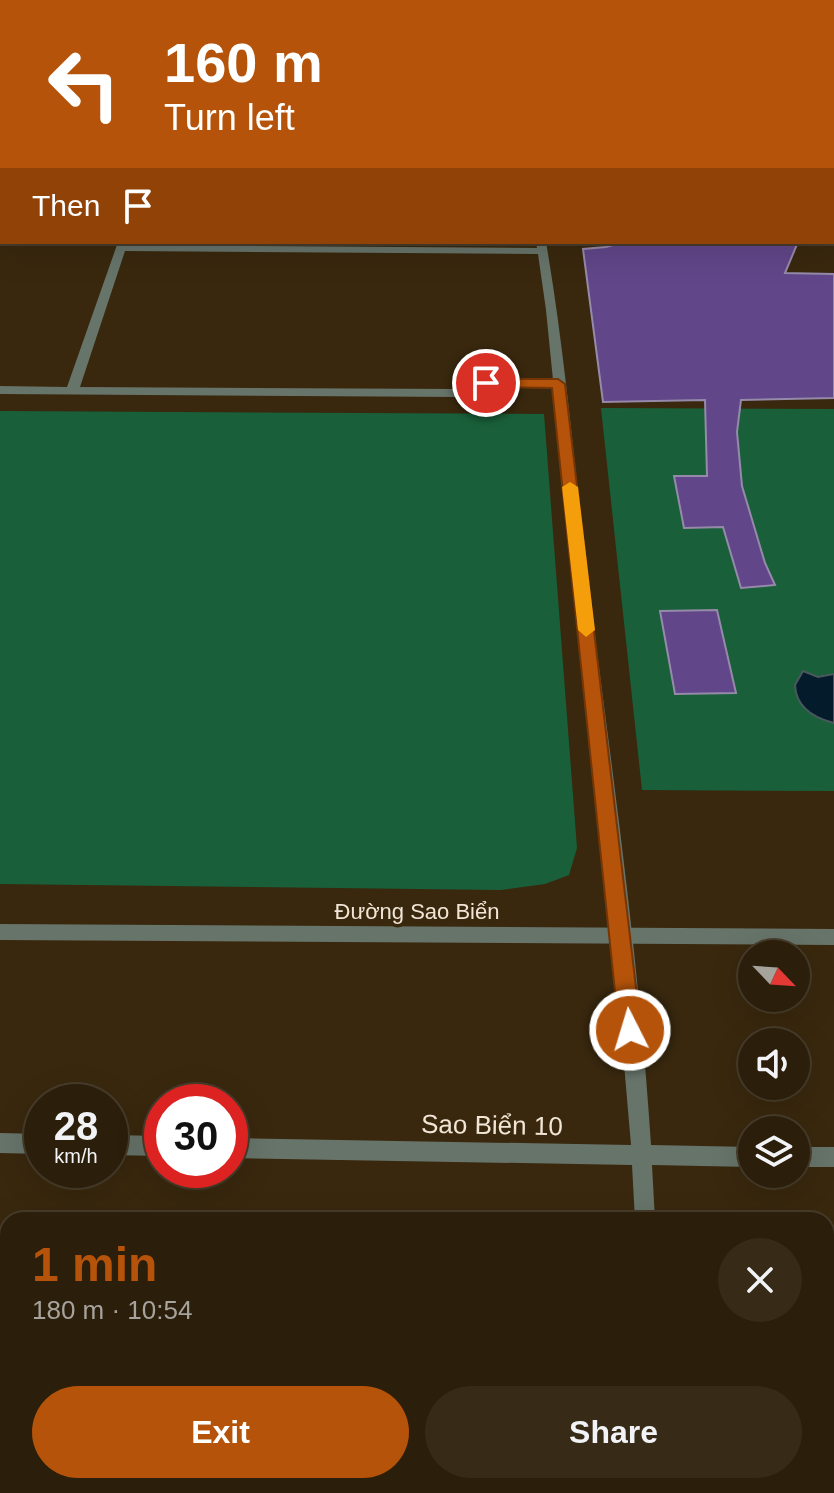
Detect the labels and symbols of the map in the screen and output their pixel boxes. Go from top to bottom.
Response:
pin [452,349,520,417]
street label: Đường Sao Biển [335,899,499,924]
north arrow [738,940,810,1012]
position arrow [588,988,672,1072]
speed limit sign: 30 [144,1084,248,1188]
street label: Sao Biển 10 [421,1109,563,1141]

